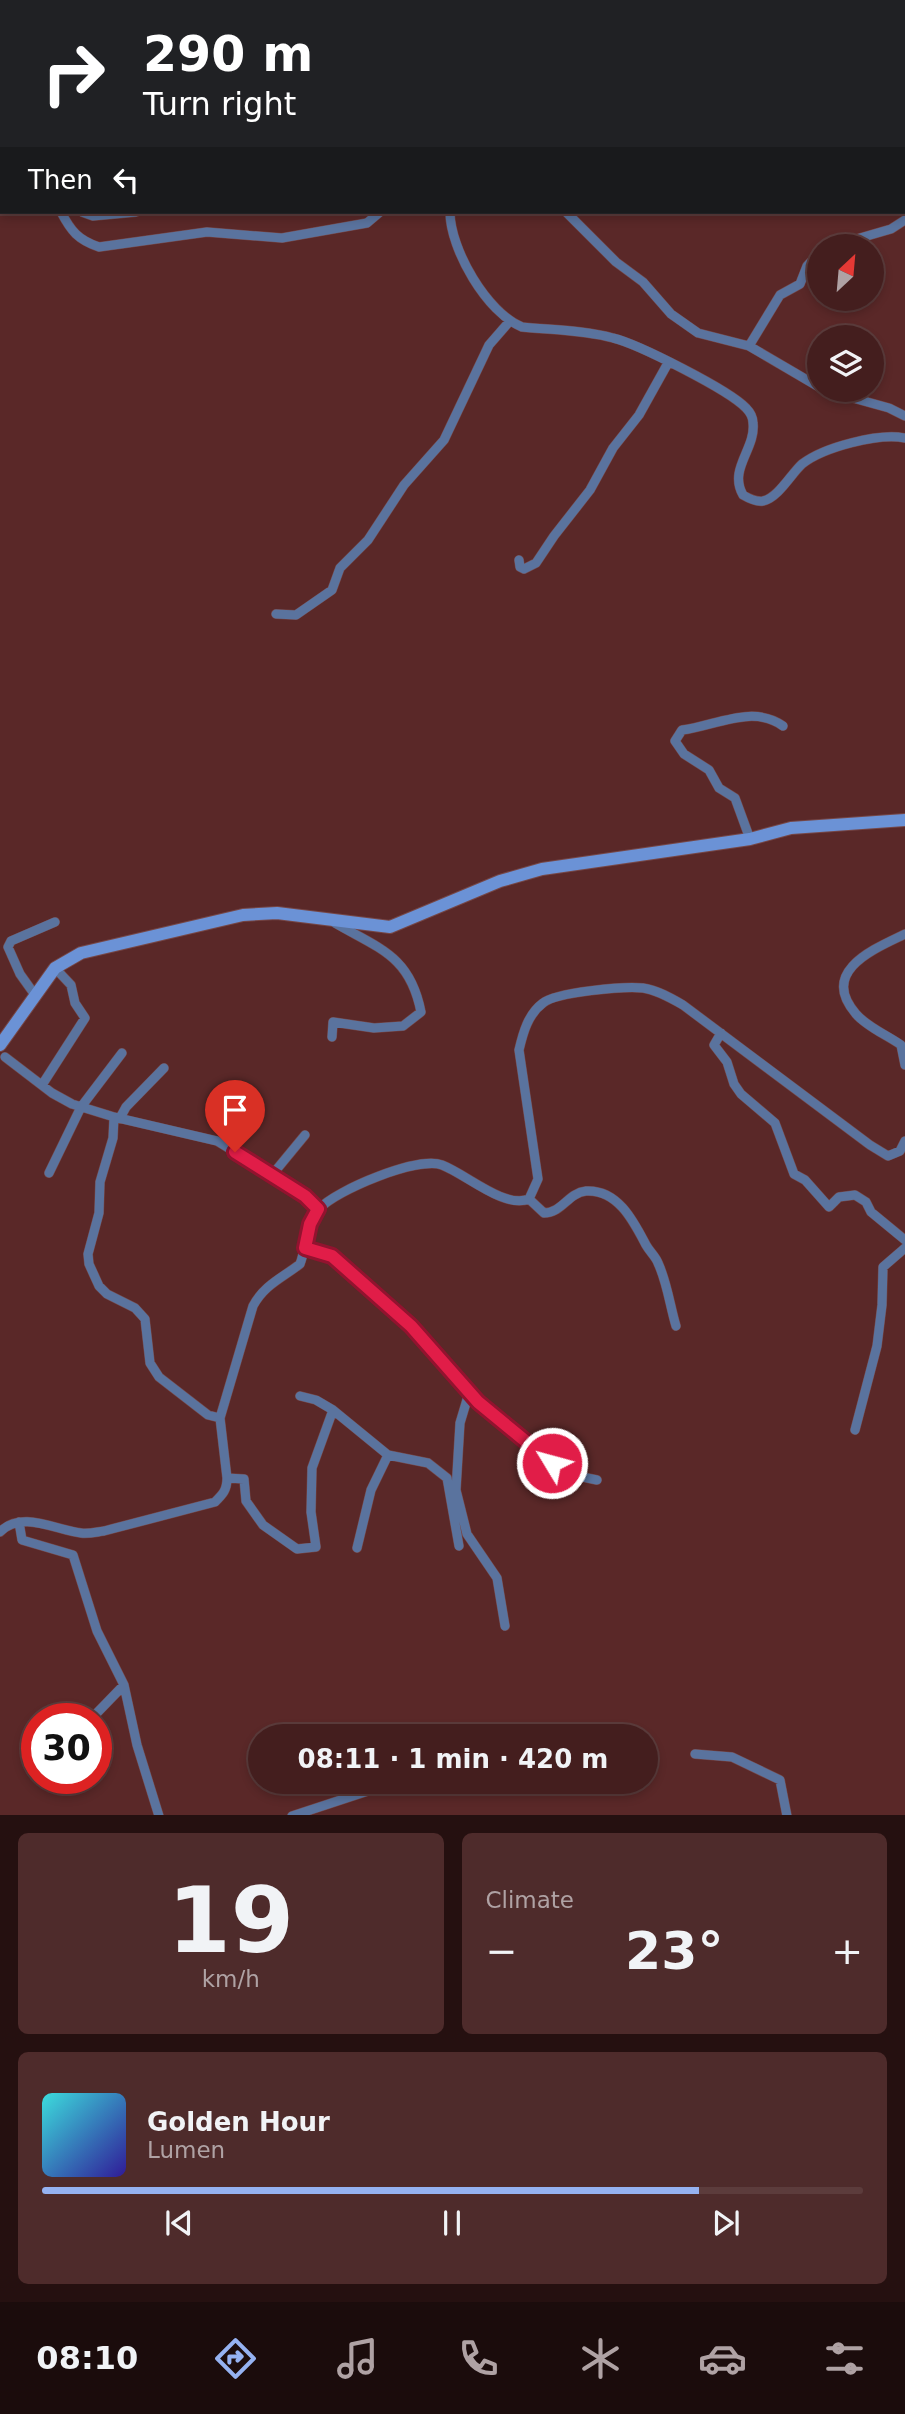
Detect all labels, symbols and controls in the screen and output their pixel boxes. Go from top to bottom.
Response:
text: 290 m [143,26,313,83]
icon: right [28,28,119,119]
text: Turn right [143,85,296,123]
icon: left [107,161,145,199]
text: Then [28,165,93,195]
north arrow [807,234,884,312]
map controls [807,234,884,402]
button: layers [807,325,884,402]
pin [205,1080,265,1152]
icon: arrive [216,1091,254,1129]
position arrow [515,1426,589,1500]
speed limit sign: 30 [21,1703,112,1794]
text: 08:11 · 1 min · 420 m [298,1744,608,1774]
text: 19 [167,1868,294,1973]
text: Climate [486,1887,574,1913]
text: 23° [625,1921,723,1981]
text: − [486,1929,517,1973]
text: + [831,1929,863,1973]
text: km/h [202,1966,260,1992]
text: Golden Hour [147,2107,330,2137]
text: Lumen [147,2137,225,2163]
icon: previous [160,2204,198,2242]
icon: pause [433,2204,471,2242]
icon: next [707,2204,745,2242]
icon: directions [211,2334,260,2383]
icon: music [333,2334,382,2383]
icon: phone [454,2334,503,2383]
icon: climate [576,2334,625,2383]
icon: car [698,2334,747,2383]
icon: filters [820,2334,869,2383]
text: 08:10 [36,2339,138,2377]

